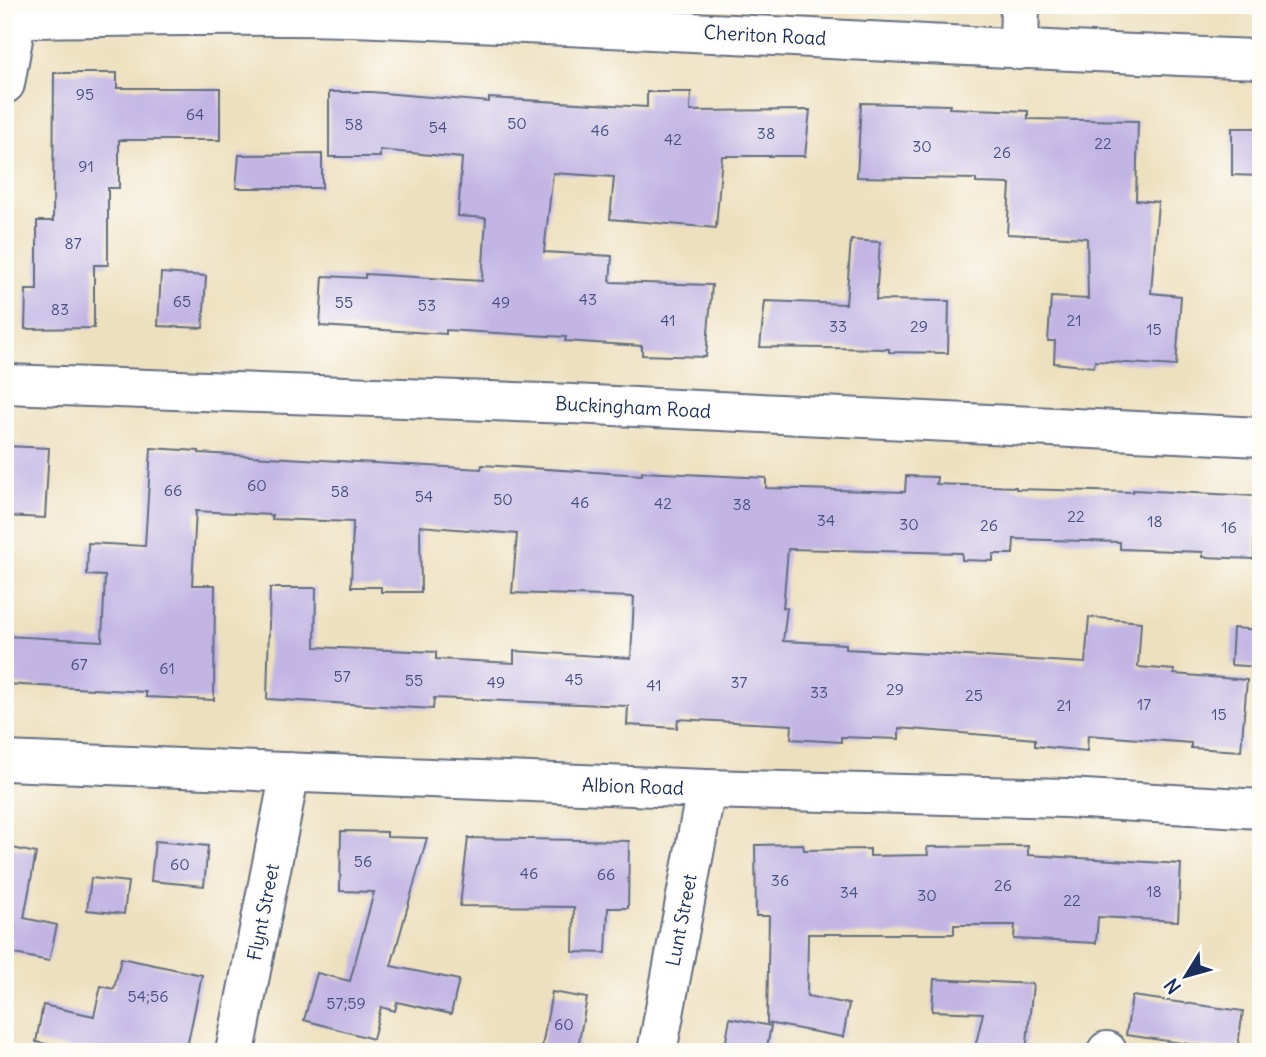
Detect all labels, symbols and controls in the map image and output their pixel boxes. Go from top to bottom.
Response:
street label: Cheriton Road [703,20,827,50]
house number: 95 [76,84,94,104]
house number: 64 [186,104,204,124]
house number: 50 [507,113,527,133]
house number: 58 [345,114,363,134]
house number: 54 [429,117,447,137]
house number: 46 [591,120,609,140]
house number: 38 [757,123,775,143]
house number: 42 [664,129,682,149]
house number: 22 [1094,133,1112,153]
house number: 30 [912,136,932,156]
house number: 26 [993,142,1011,162]
house number: 91 [78,156,94,176]
house number: 87 [64,233,82,253]
house number: 43 [579,289,597,309]
house number: 65 [173,291,191,311]
house number: 55 [335,292,353,312]
house number: 49 [492,292,510,312]
house number: 53 [418,295,436,315]
house number: 83 [51,299,69,319]
house number: 41 [660,310,676,330]
house number: 21 [1066,310,1082,330]
house number: 33 [829,316,847,336]
house number: 29 [910,316,928,336]
house number: 15 [1146,319,1162,339]
street label: Buckingham Road [554,391,712,423]
house number: 60 [247,475,267,495]
house number: 66 [164,480,182,500]
house number: 58 [331,481,349,501]
house number: 54 [415,486,433,506]
house number: 50 [493,489,513,509]
house number: 46 [571,492,589,512]
house number: 42 [654,493,672,513]
house number: 38 [733,494,751,514]
house number: 22 [1067,506,1085,526]
house number: 34 [817,510,835,530]
house number: 18 [1147,511,1163,531]
house number: 30 [899,514,919,534]
house number: 26 [980,515,998,535]
house number: 16 [1221,517,1237,537]
house number: 67 [70,654,88,674]
house number: 61 [159,658,175,678]
house number: 57 [333,666,351,686]
house number: 45 [565,669,583,689]
house number: 55 [405,670,423,690]
house number: 49 [487,672,505,692]
house number: 37 [731,672,748,692]
house number: 41 [646,675,662,695]
house number: 29 [886,679,904,699]
house number: 33 [810,682,828,702]
house number: 25 [965,685,983,705]
house number: 17 [1137,694,1151,714]
house number: 21 [1056,695,1072,715]
house number: 15 [1211,704,1227,724]
street label: Albion Road [582,772,684,800]
house number: 56 [354,851,372,871]
house number: 60 [170,854,190,874]
street label: Flynt Street [242,861,284,963]
house number: 46 [520,863,538,883]
house number: 66 [597,864,615,884]
house number: 36 [771,870,789,890]
street label: Lunt Street [660,872,702,968]
house number: 26 [994,875,1012,895]
house number: 18 [1146,881,1162,901]
house number: 34 [840,882,858,902]
house number: 30 [917,885,937,905]
house number: 22 [1063,890,1081,910]
north arrow [1150,942,1220,1012]
text: N [1159,974,1186,999]
house number: 54;56 [128,986,168,1006]
house number: 57;59 [326,993,366,1013]
house number: 60 [554,1014,574,1034]

